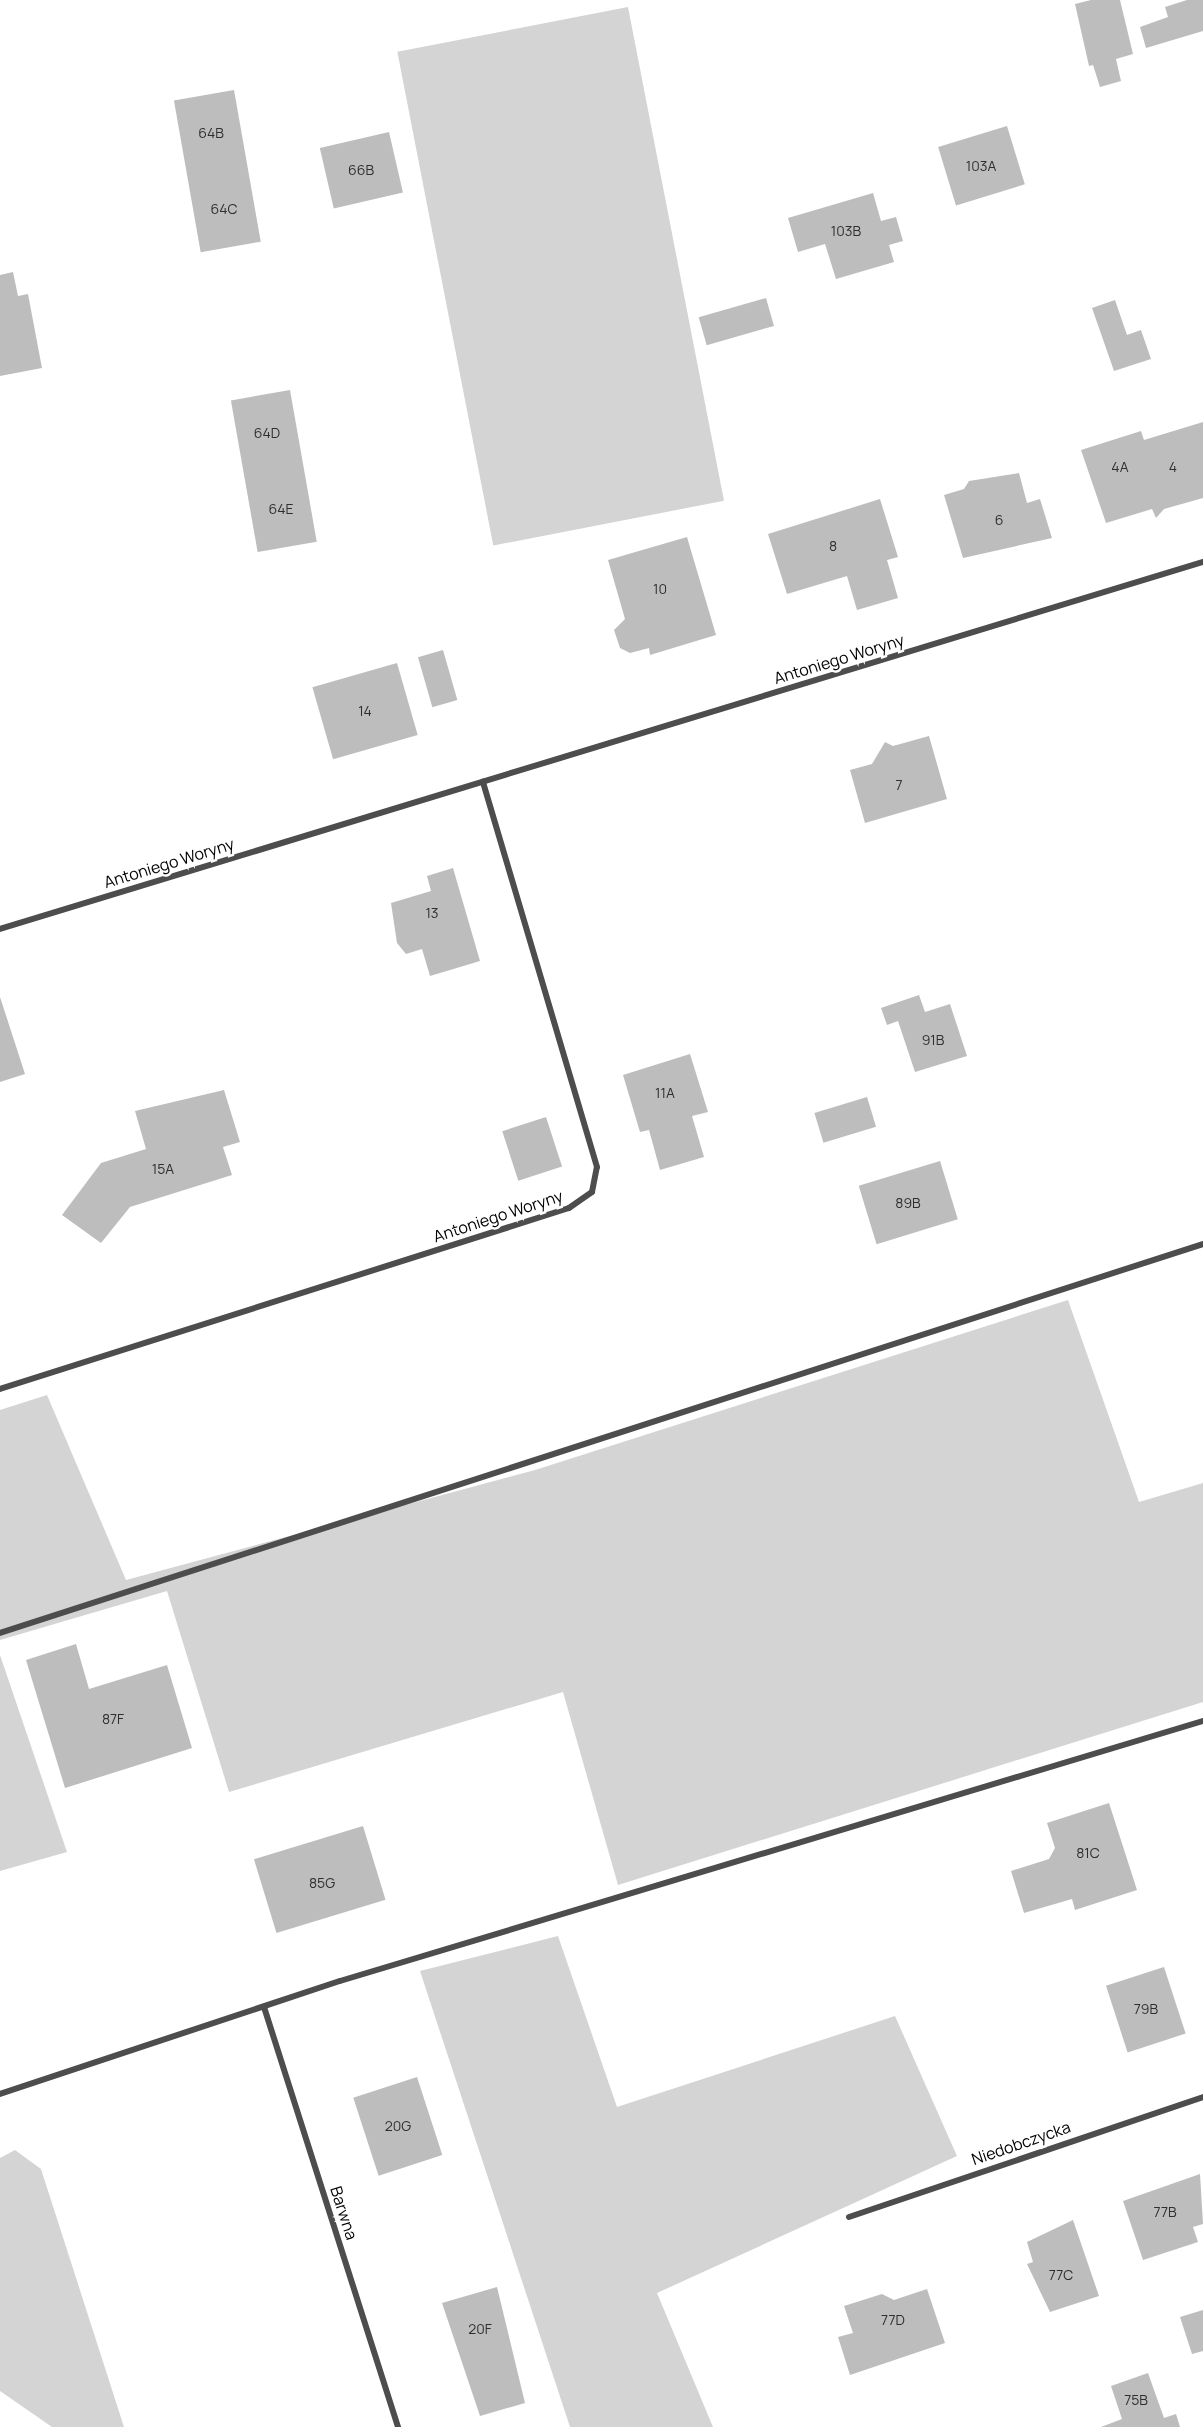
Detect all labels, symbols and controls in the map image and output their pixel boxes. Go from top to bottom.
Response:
house number: 64B [198,125,224,141]
house number: 103A [966,158,996,174]
house number: 66B [348,162,374,178]
house number: 64C [211,201,237,217]
house number: 103B [831,223,861,239]
house number: 64D [254,425,280,441]
house number: 4A [1111,459,1129,475]
house number: 4 [1169,459,1177,475]
house number: 64E [269,501,293,517]
house number: 6 [995,512,1003,528]
house number: 8 [829,538,837,554]
house number: 10 [653,581,667,597]
street label: Antoniego Woryny [772,630,906,688]
house number: 14 [358,703,372,719]
house number: 7 [895,777,903,793]
street label: Antoniego Woryny [102,834,236,892]
house number: 13 [425,905,439,921]
house number: 91B [922,1032,944,1048]
house number: 11A [655,1085,675,1101]
house number: 15A [152,1161,174,1177]
street label: Antoniego Woryny [431,1186,565,1246]
house number: 89B [895,1195,921,1211]
house number: 87F [102,1711,124,1727]
house number: 81C [1076,1845,1100,1861]
house number: 85G [309,1875,335,1891]
house number: 79B [1134,2001,1158,2017]
street label: Niedobczycka [969,2117,1073,2169]
house number: 20G [385,2118,411,2134]
street label: Barwna [326,2184,362,2242]
house number: 77B [1153,2204,1177,2220]
house number: 77C [1049,2267,1073,2283]
house number: 77D [881,2312,905,2328]
house number: 20F [468,2321,492,2337]
house number: 75B [1124,2392,1148,2408]

